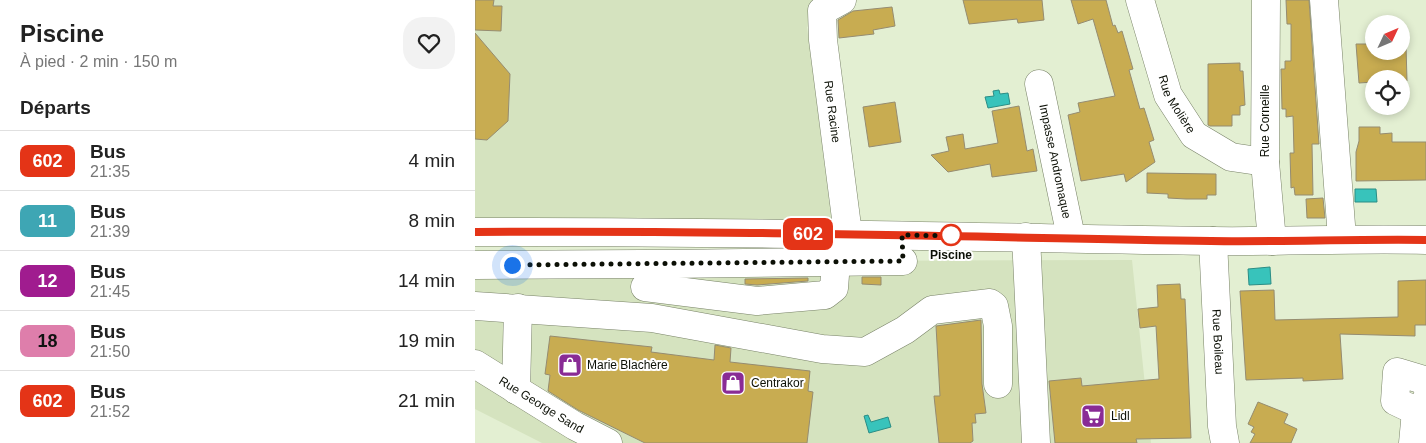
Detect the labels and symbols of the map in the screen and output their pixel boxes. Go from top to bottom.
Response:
north arrow [1365,15,1410,60]
street label: Rue Molière [1156,73,1198,136]
street label: Rue Racine [821,80,843,144]
street label: Rue Corneille [1258,84,1272,157]
street label: Impasse Andromaque [1036,103,1074,220]
line badge: 602 [779,218,837,250]
marker: Piscine [940,224,962,246]
place label: Piscine [930,248,972,262]
your location [500,253,525,278]
street label: Rue Boileau [1209,309,1226,375]
shop icon: Marie Blachère [557,352,583,378]
place label: Marie Blachère [587,358,668,372]
shop icon: Centrakor [720,370,746,396]
street label: Rue George Sand [496,374,586,436]
place label: Centrakor [751,376,804,390]
supermarket icon: Lidl [1080,403,1106,429]
place label: Lidl [1111,409,1130,423]

